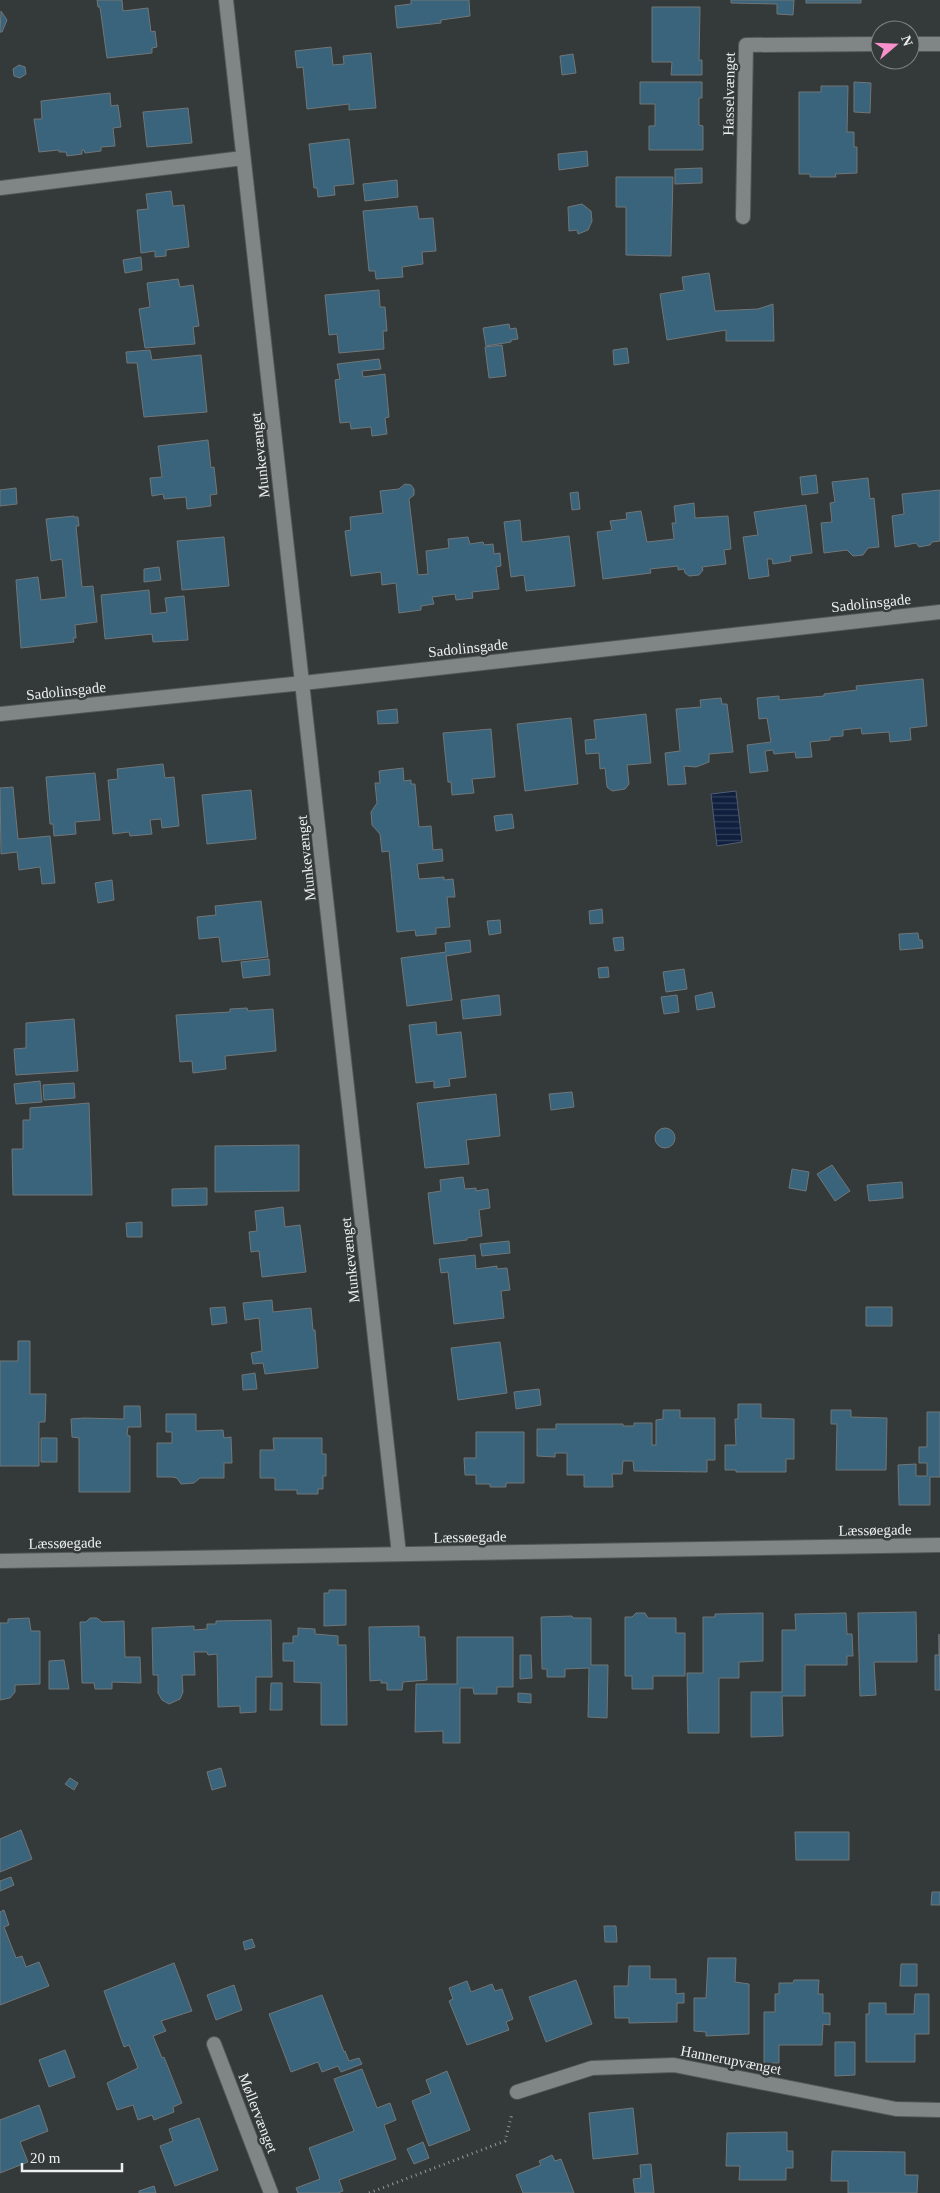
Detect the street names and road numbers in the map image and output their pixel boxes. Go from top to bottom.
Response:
street label: Hasselvænget [720,51,738,136]
street label: Munkevænget [247,411,272,499]
street label: Sadolinsgade [830,591,912,615]
street label: Sadolinsgade [427,636,509,660]
street label: Sadolinsgade [25,679,107,703]
street label: Munkevænget [293,814,318,902]
street label: Munkevænget [337,1216,362,1304]
street label: Læssøegade [838,1521,912,1539]
street label: Læssøegade [433,1528,507,1546]
street label: Læssøegade [28,1534,102,1552]
street label: Hannerupvænget [679,2042,784,2078]
street label: Møllervænget [235,2071,281,2156]

